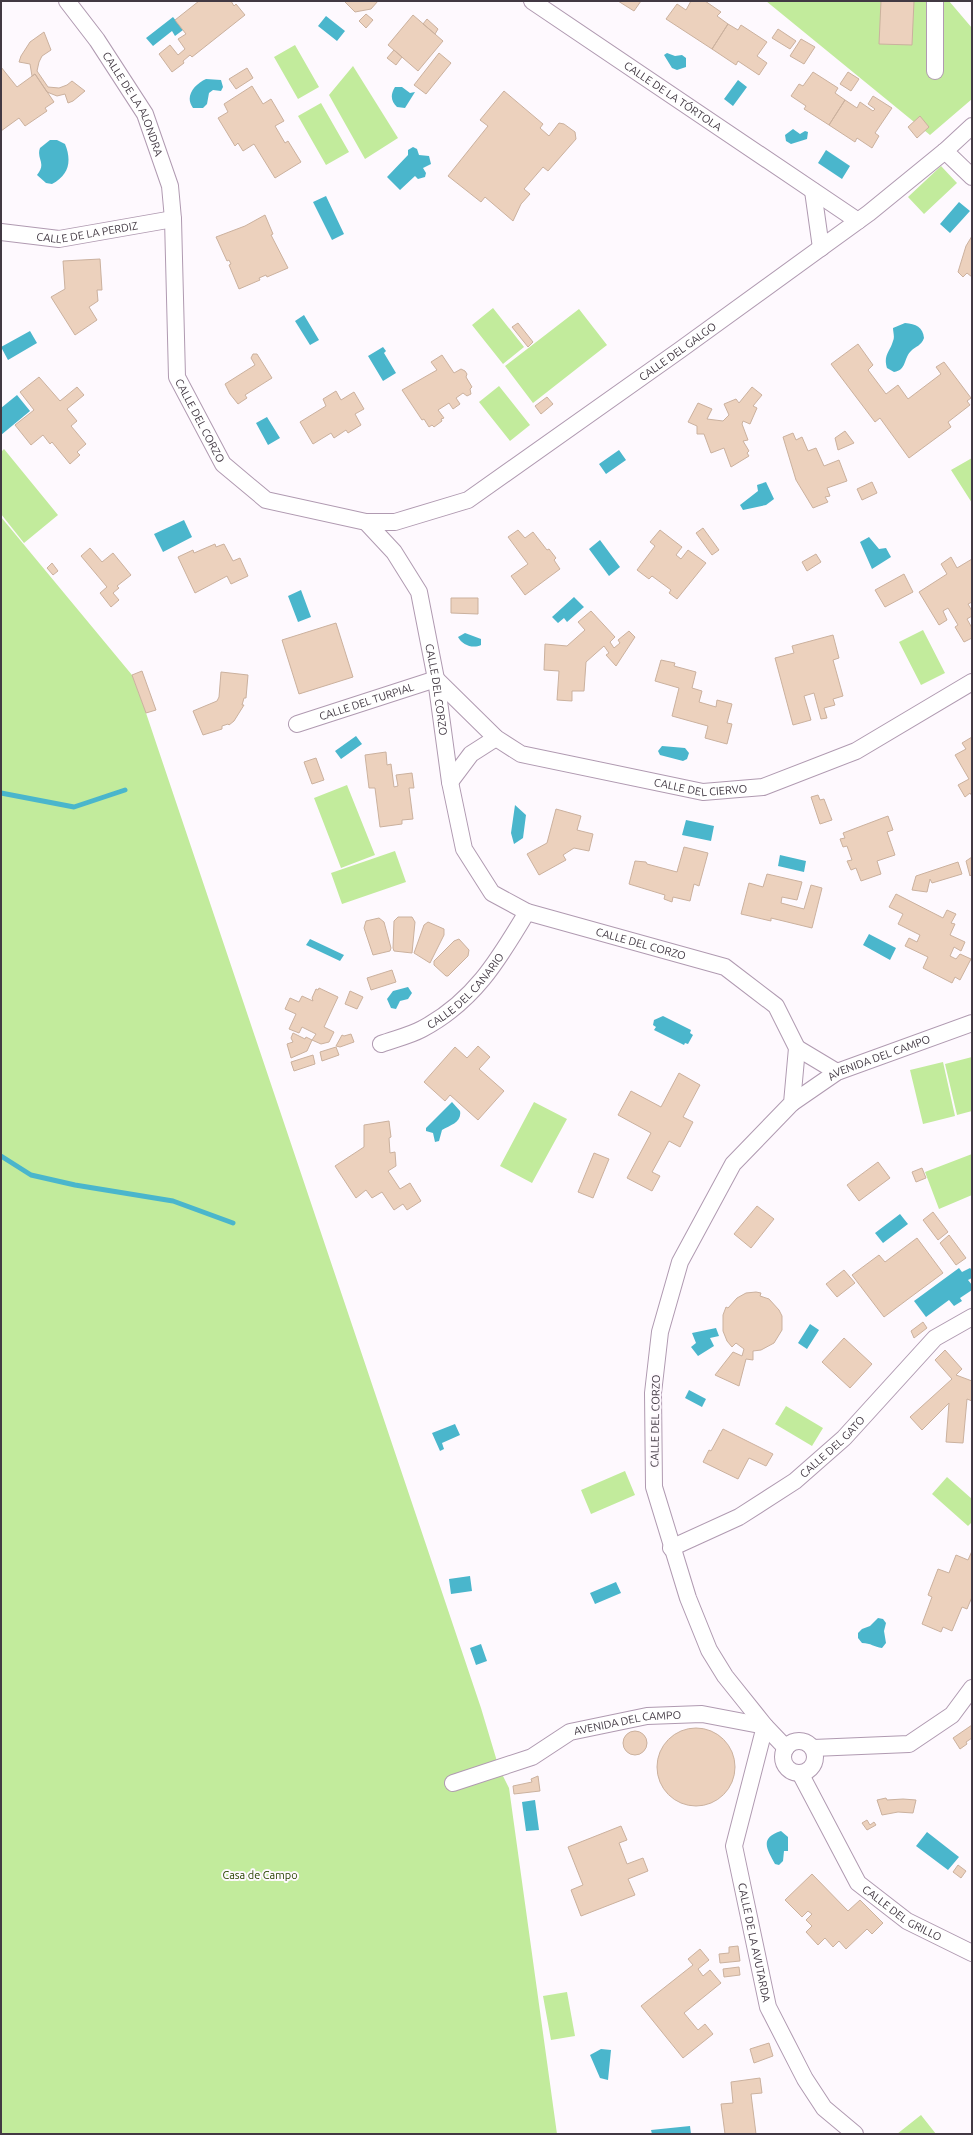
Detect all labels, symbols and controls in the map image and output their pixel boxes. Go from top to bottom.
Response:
street label: CALLE DE LA ALONDRA [100,50,165,158]
street label: CALLE DE LA TÓRTOLA [622,59,725,134]
street label: CALLE DE LA PERDIZ [36,219,139,245]
street label: CALLE DEL GALGO [637,320,718,383]
street label: CALLE DEL CORZO [173,377,227,464]
street label: CALLE DEL CORZO [423,642,450,736]
street label: CALLE DEL TURPIAL [318,680,416,722]
street label: CALLE DEL CIERVO [653,776,748,798]
street label: CALLE DEL CORZO [594,925,687,962]
street label: CALLE DEL CANARIO [425,951,506,1031]
street label: AVENIDA DEL CAMPO [825,1033,932,1083]
street label: CALLE DEL CORZO [648,1374,662,1468]
street label: CALLE DEL GATO [797,1413,867,1480]
street label: AVENIDA DEL CAMPO [573,1709,681,1737]
park label: Casa de Campo [222,1869,298,1881]
street label: CALLE DE LA AVUTARDA [736,1882,773,2004]
street label: CALLE DEL GRILLO [860,1883,944,1943]

